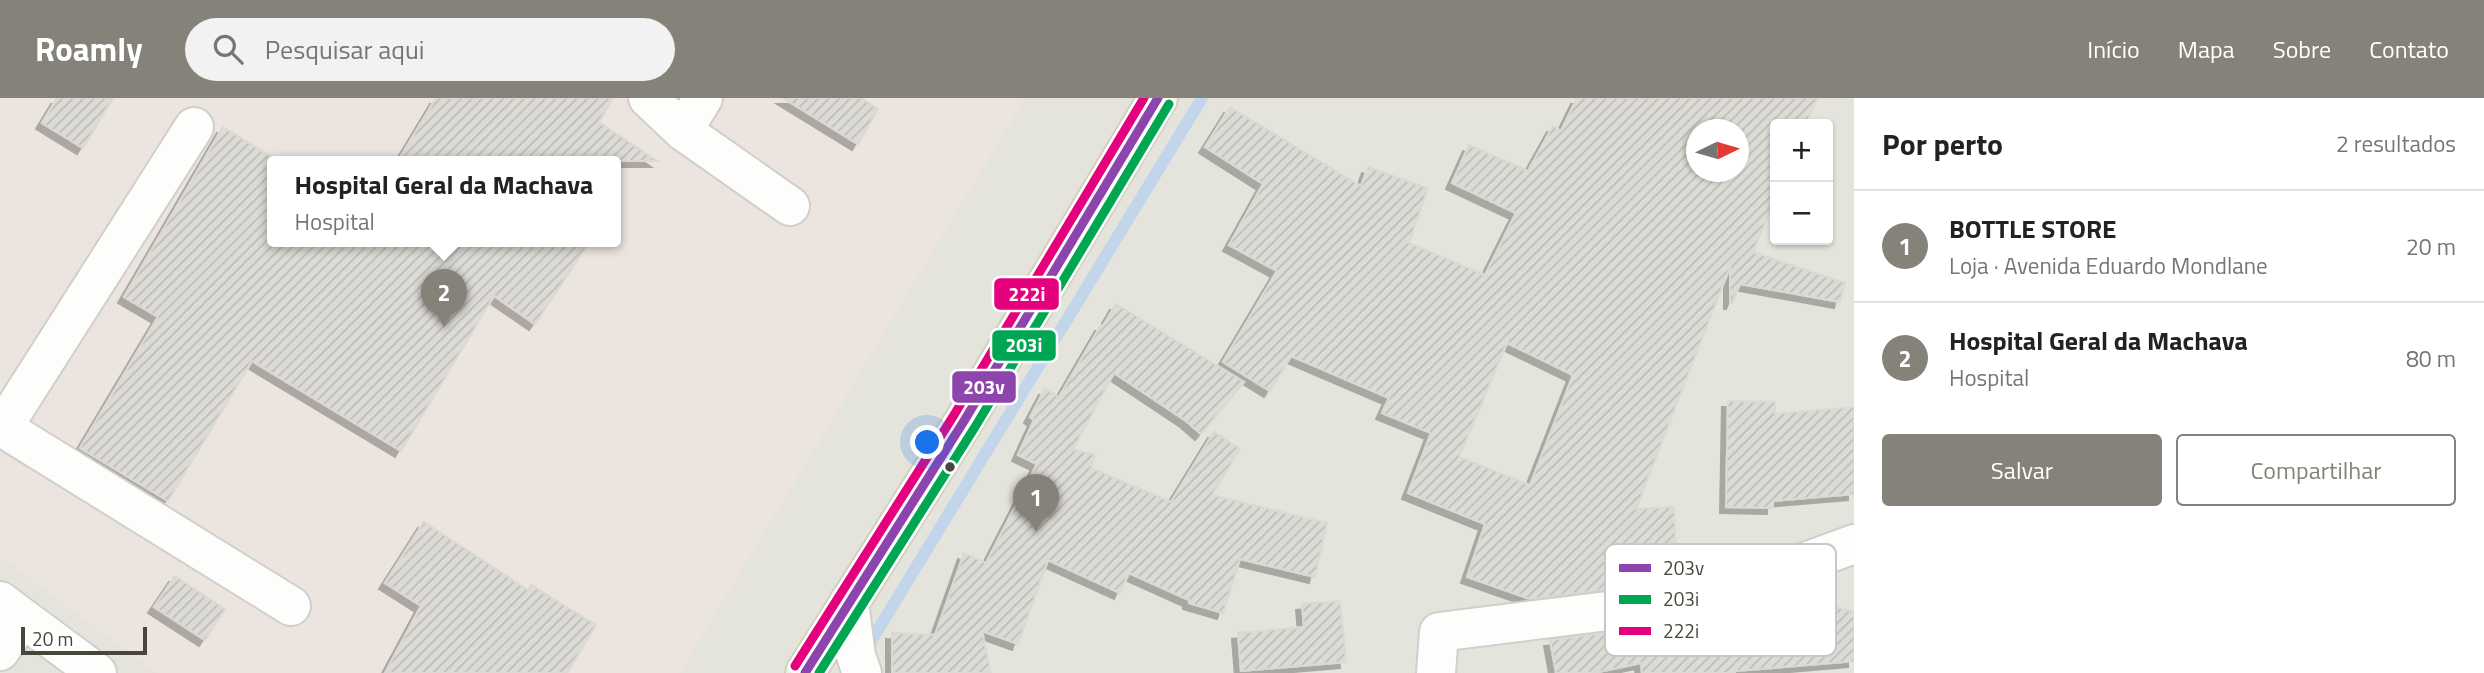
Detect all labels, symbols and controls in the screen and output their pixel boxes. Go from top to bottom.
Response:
search box [185,18,675,81]
text: Roamly [35,24,143,74]
icon: search [209,30,247,68]
text: Pesquisar aqui [265,30,424,69]
text: Início [2087,31,2140,67]
text: Mapa [2178,31,2235,67]
text: Sobre [2273,31,2331,67]
text: Contato [2369,31,2449,67]
north arrow [1686,119,1749,182]
map controls [1770,119,1833,245]
button: + [1770,119,1833,182]
text: Por perto [1882,121,2003,167]
text: 2 resultados [2336,126,2456,161]
popup [267,156,621,247]
text: Hospital Geral da Machava [295,165,593,204]
button: − [1770,182,1833,245]
text: Hospital [295,204,375,239]
text: BOTTLE STORE [1949,209,2117,248]
text: 1 [1899,229,1911,264]
text: 20 m [2406,229,2456,264]
text: Loja · Avenida Eduardo Mondlane [1949,248,2268,283]
pin: 2 [421,269,467,327]
line badge: 222i [993,277,1060,311]
text: 222i [1009,279,1045,308]
text: Hospital Geral da Machava [1949,321,2248,360]
line badge: 203i [991,329,1057,362]
text: 203i [1006,330,1042,359]
text: 2 [1899,341,1911,376]
text: 80 m [2406,341,2456,376]
text: Hospital [1949,360,2029,395]
line badge: 203v [951,370,1017,404]
text: 203v [963,372,1005,401]
your location [910,425,944,459]
button: Salvar [1882,434,2162,506]
button: Compartilhar [2176,434,2456,506]
unlabelled marker [943,460,957,474]
pin: 1 [1013,474,1059,532]
legend [1605,544,1836,656]
text: 203v [1663,553,1704,582]
text: 203i [1663,584,1699,613]
text: 222i [1663,616,1699,645]
scale bar [21,624,147,656]
text: 20 m [32,624,73,653]

